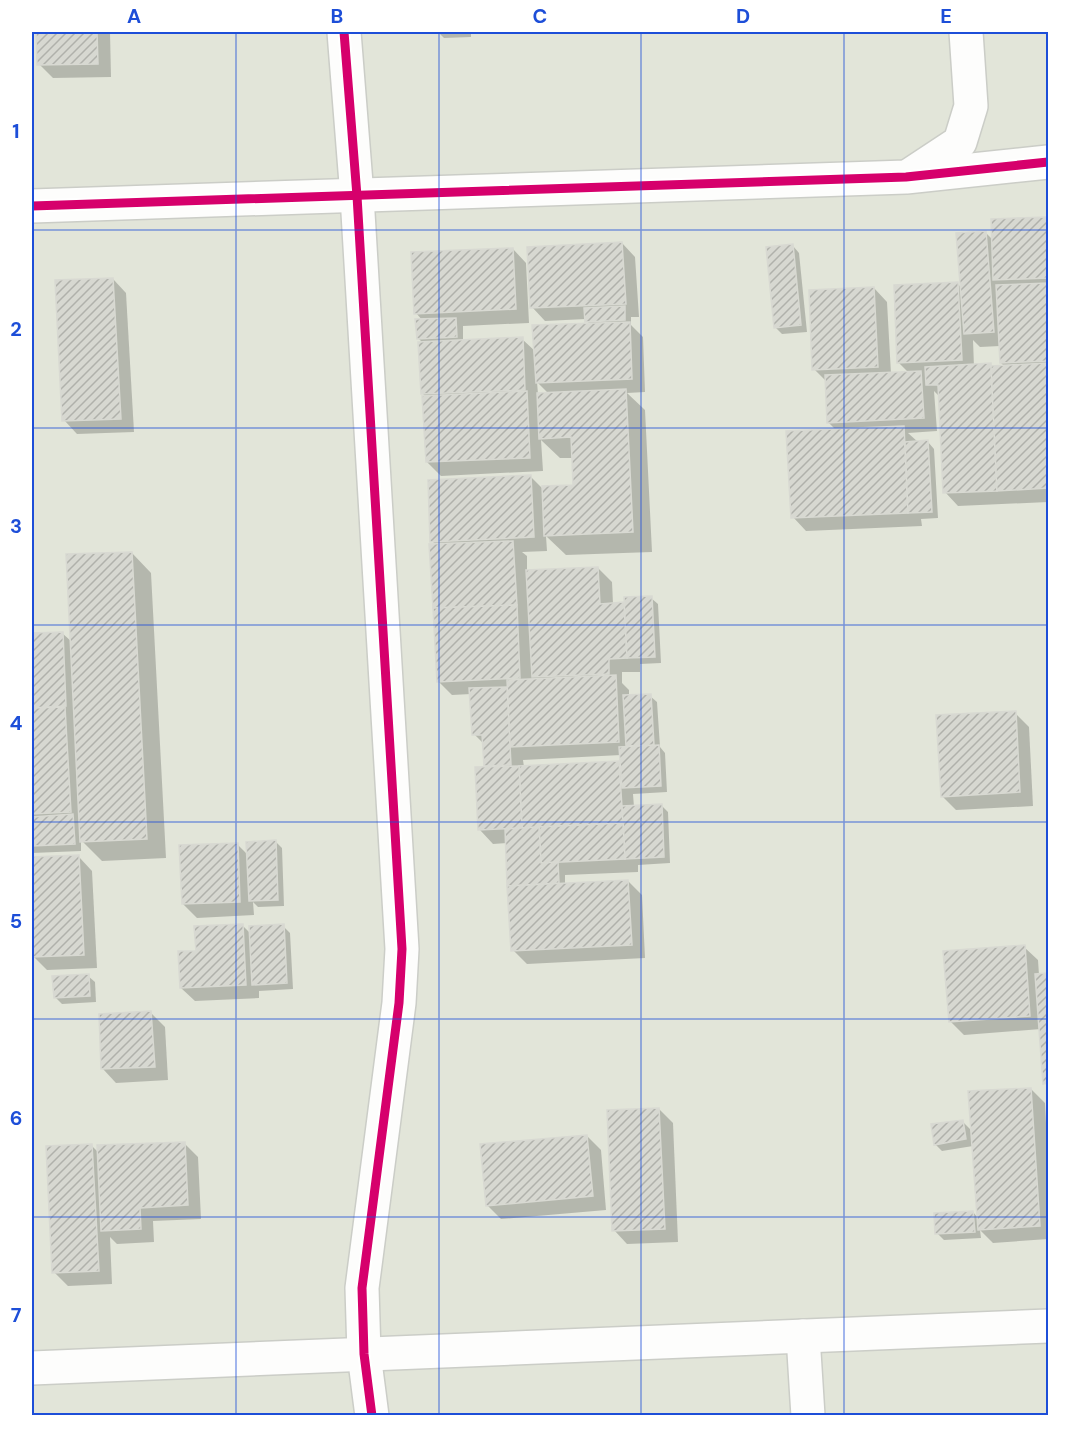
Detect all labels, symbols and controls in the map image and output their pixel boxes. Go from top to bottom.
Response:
text: A [127,3,141,29]
text: B [331,3,343,29]
text: C [533,3,547,29]
text: D [736,3,750,29]
text: E [940,3,952,29]
text: 1 [12,118,20,144]
text: 2 [10,316,22,342]
text: 3 [10,513,22,539]
text: 4 [10,710,23,736]
text: 5 [10,908,22,934]
text: 6 [10,1105,22,1131]
text: 7 [11,1302,22,1328]

